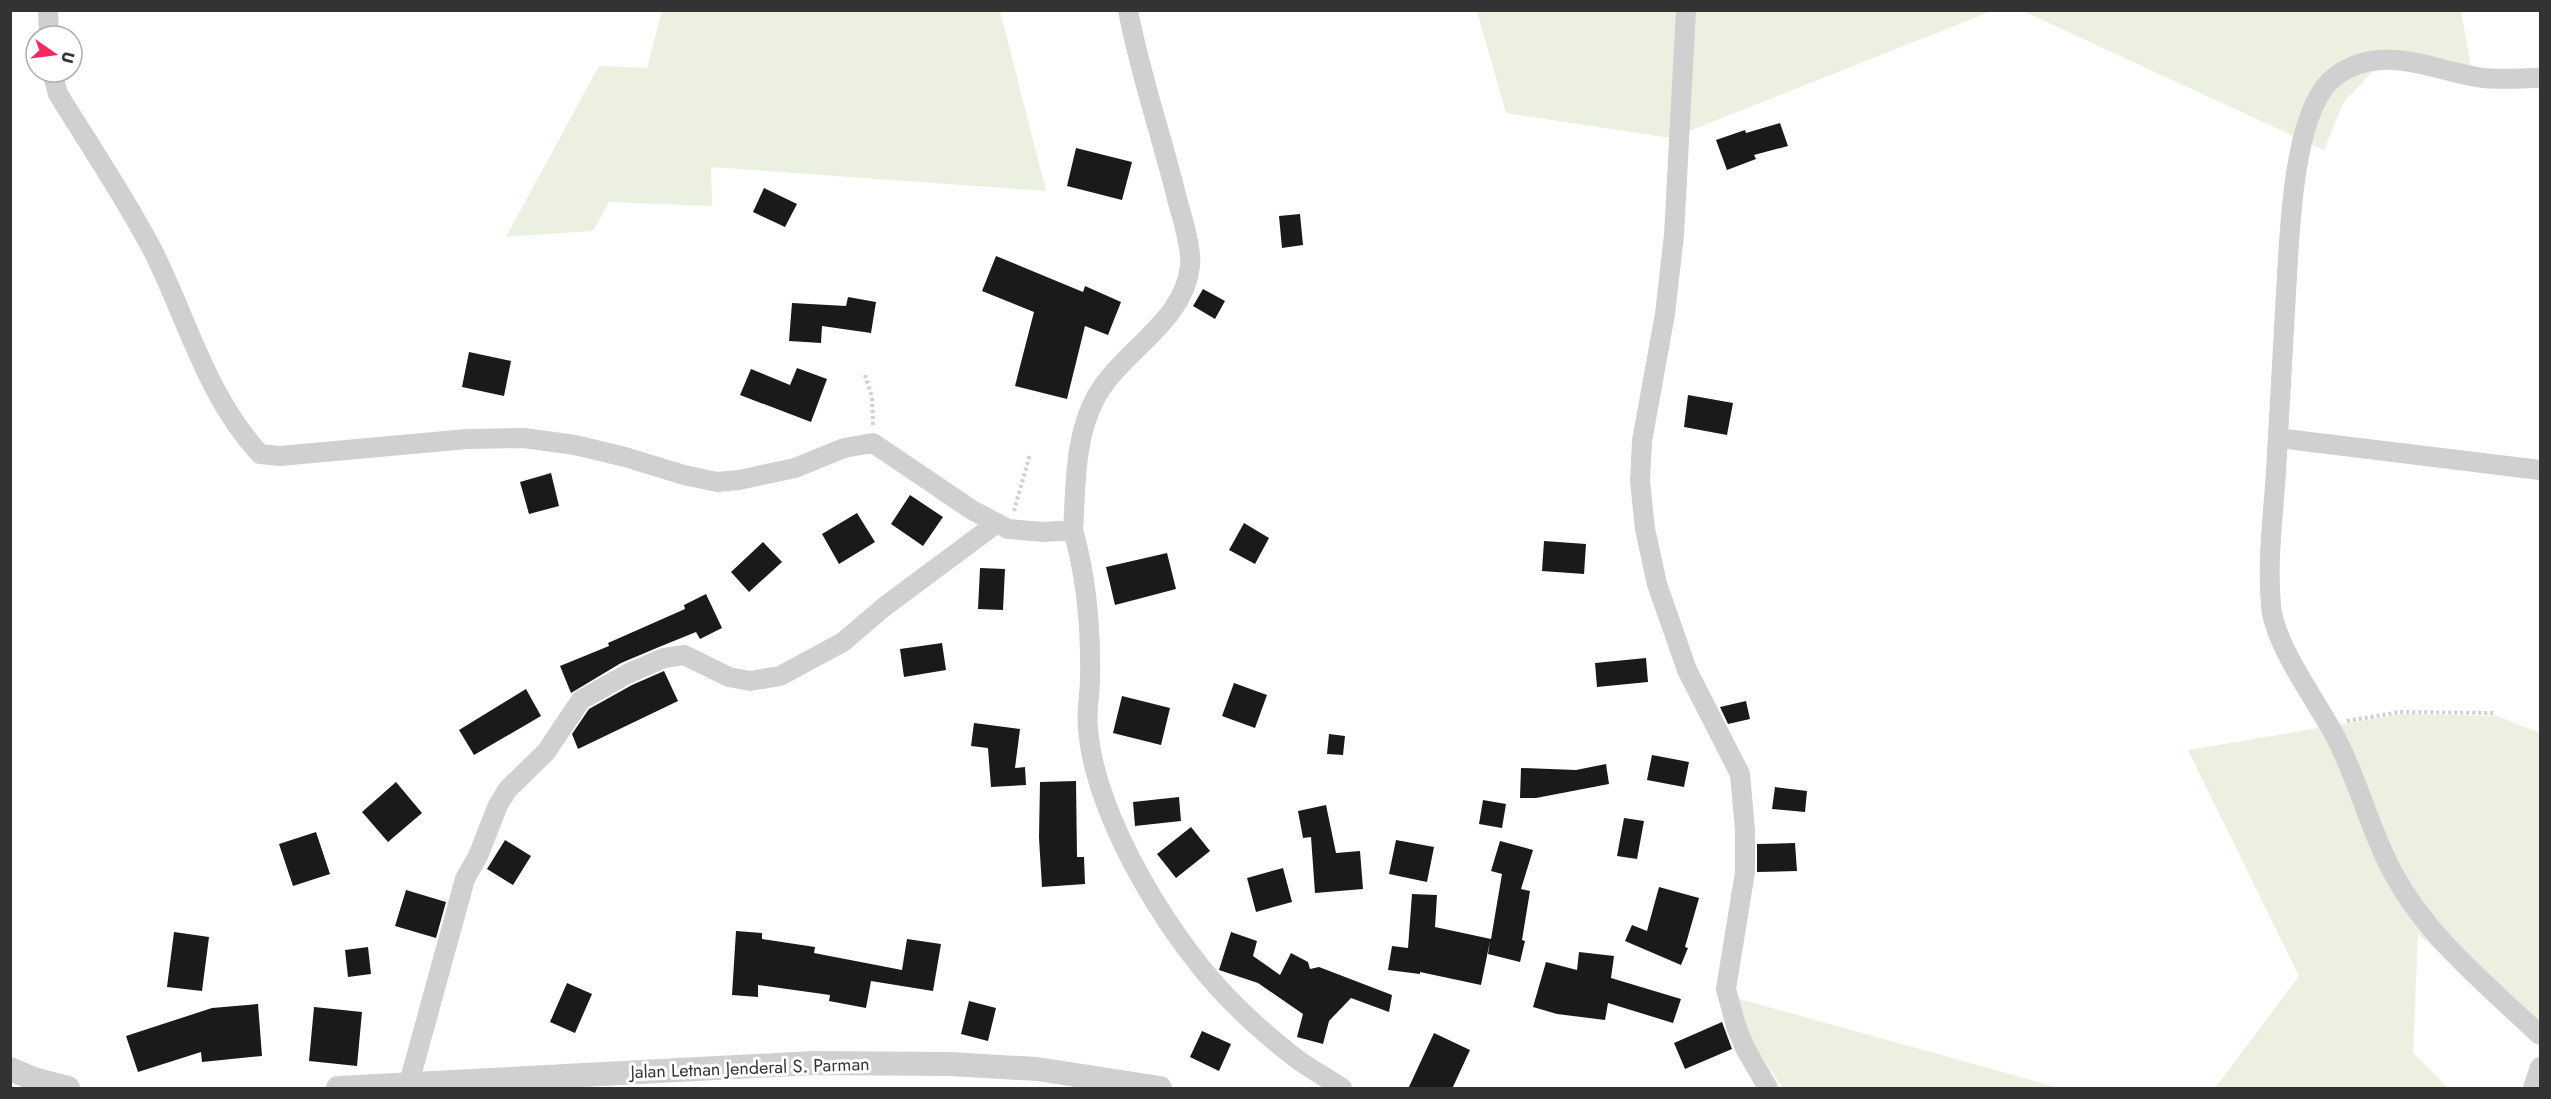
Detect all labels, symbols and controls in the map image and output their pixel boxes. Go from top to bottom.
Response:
north arrow [24,24,84,84]
text: U [56,49,81,66]
street label: Jalan Letnan Jenderal S. Parman [628,1051,870,1085]

